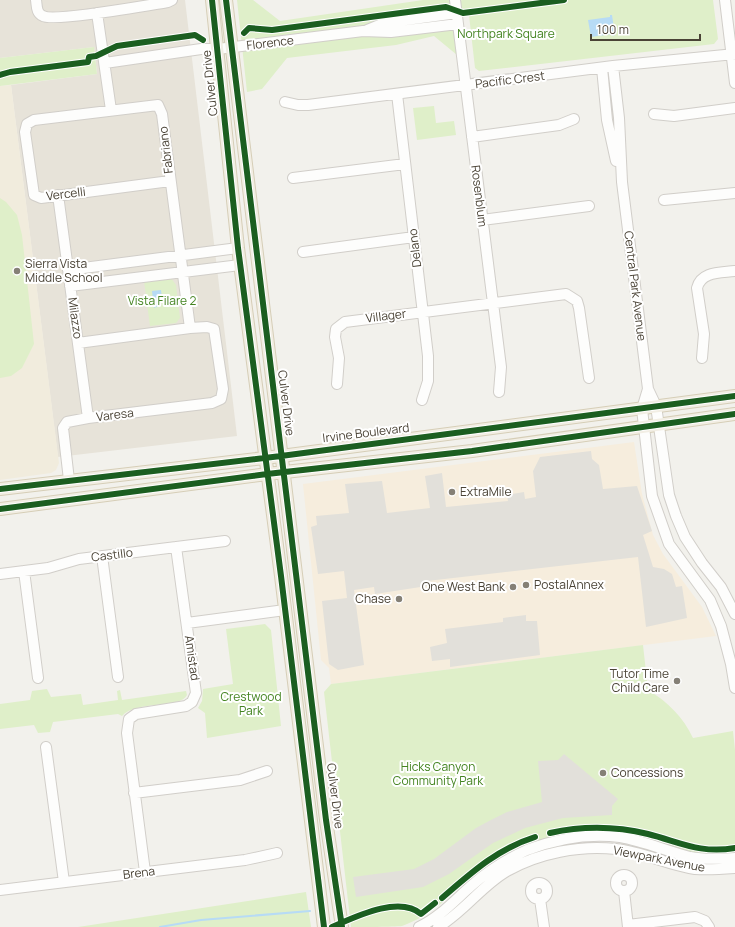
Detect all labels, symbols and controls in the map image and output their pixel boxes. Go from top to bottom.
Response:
scale bar [591,16,700,42]
text: 100 m [597,21,629,38]
park label: Northpark Square [457,25,555,42]
street label: Florence [245,31,295,54]
street label: Culver Drive [198,49,221,117]
street label: Pacific Crest [474,67,546,92]
street label: Fabriano [154,125,177,175]
street label: Rosenblum [467,164,492,228]
street label: Vercelli [45,183,87,204]
street label: Delano [404,228,425,268]
street label: Central Park Avenue [620,230,651,342]
place label: Sierra Vista Middle School [25,255,103,286]
marker: Sierra Vista Middle School [12,266,22,276]
park label: Vista Filare 2 [128,292,197,309]
street label: Milazzo [64,296,87,340]
street label: Villager [365,305,408,326]
street label: Culver Drive [274,369,299,437]
street label: Varesa [95,404,135,425]
street label: Irvine Boulevard [322,419,410,446]
place label: ExtraMile [460,483,511,500]
marker: ExtraMile [447,487,457,497]
street label: Castillo [90,544,134,565]
place label: PostalAnnex [534,576,604,593]
place label: One West Bank [422,578,506,595]
marker: PostalAnnex [521,580,531,590]
marker: One West Bank [508,582,518,592]
place label: Chase [355,590,391,607]
marker: Chase [394,594,404,604]
street label: Amistad [181,634,204,682]
place label: Tutor Time Child Care [610,665,669,696]
marker: Tutor Time Child Care [672,676,682,686]
park label: Crestwood Park [220,688,282,719]
park label: Hicks Canyon Community Park [393,758,484,789]
street label: Culver Drive [323,762,348,830]
place label: Concessions [611,764,683,781]
marker: Concessions [598,768,608,778]
street label: Viewpark Avenue [612,841,707,876]
street label: Brena [122,862,156,883]

